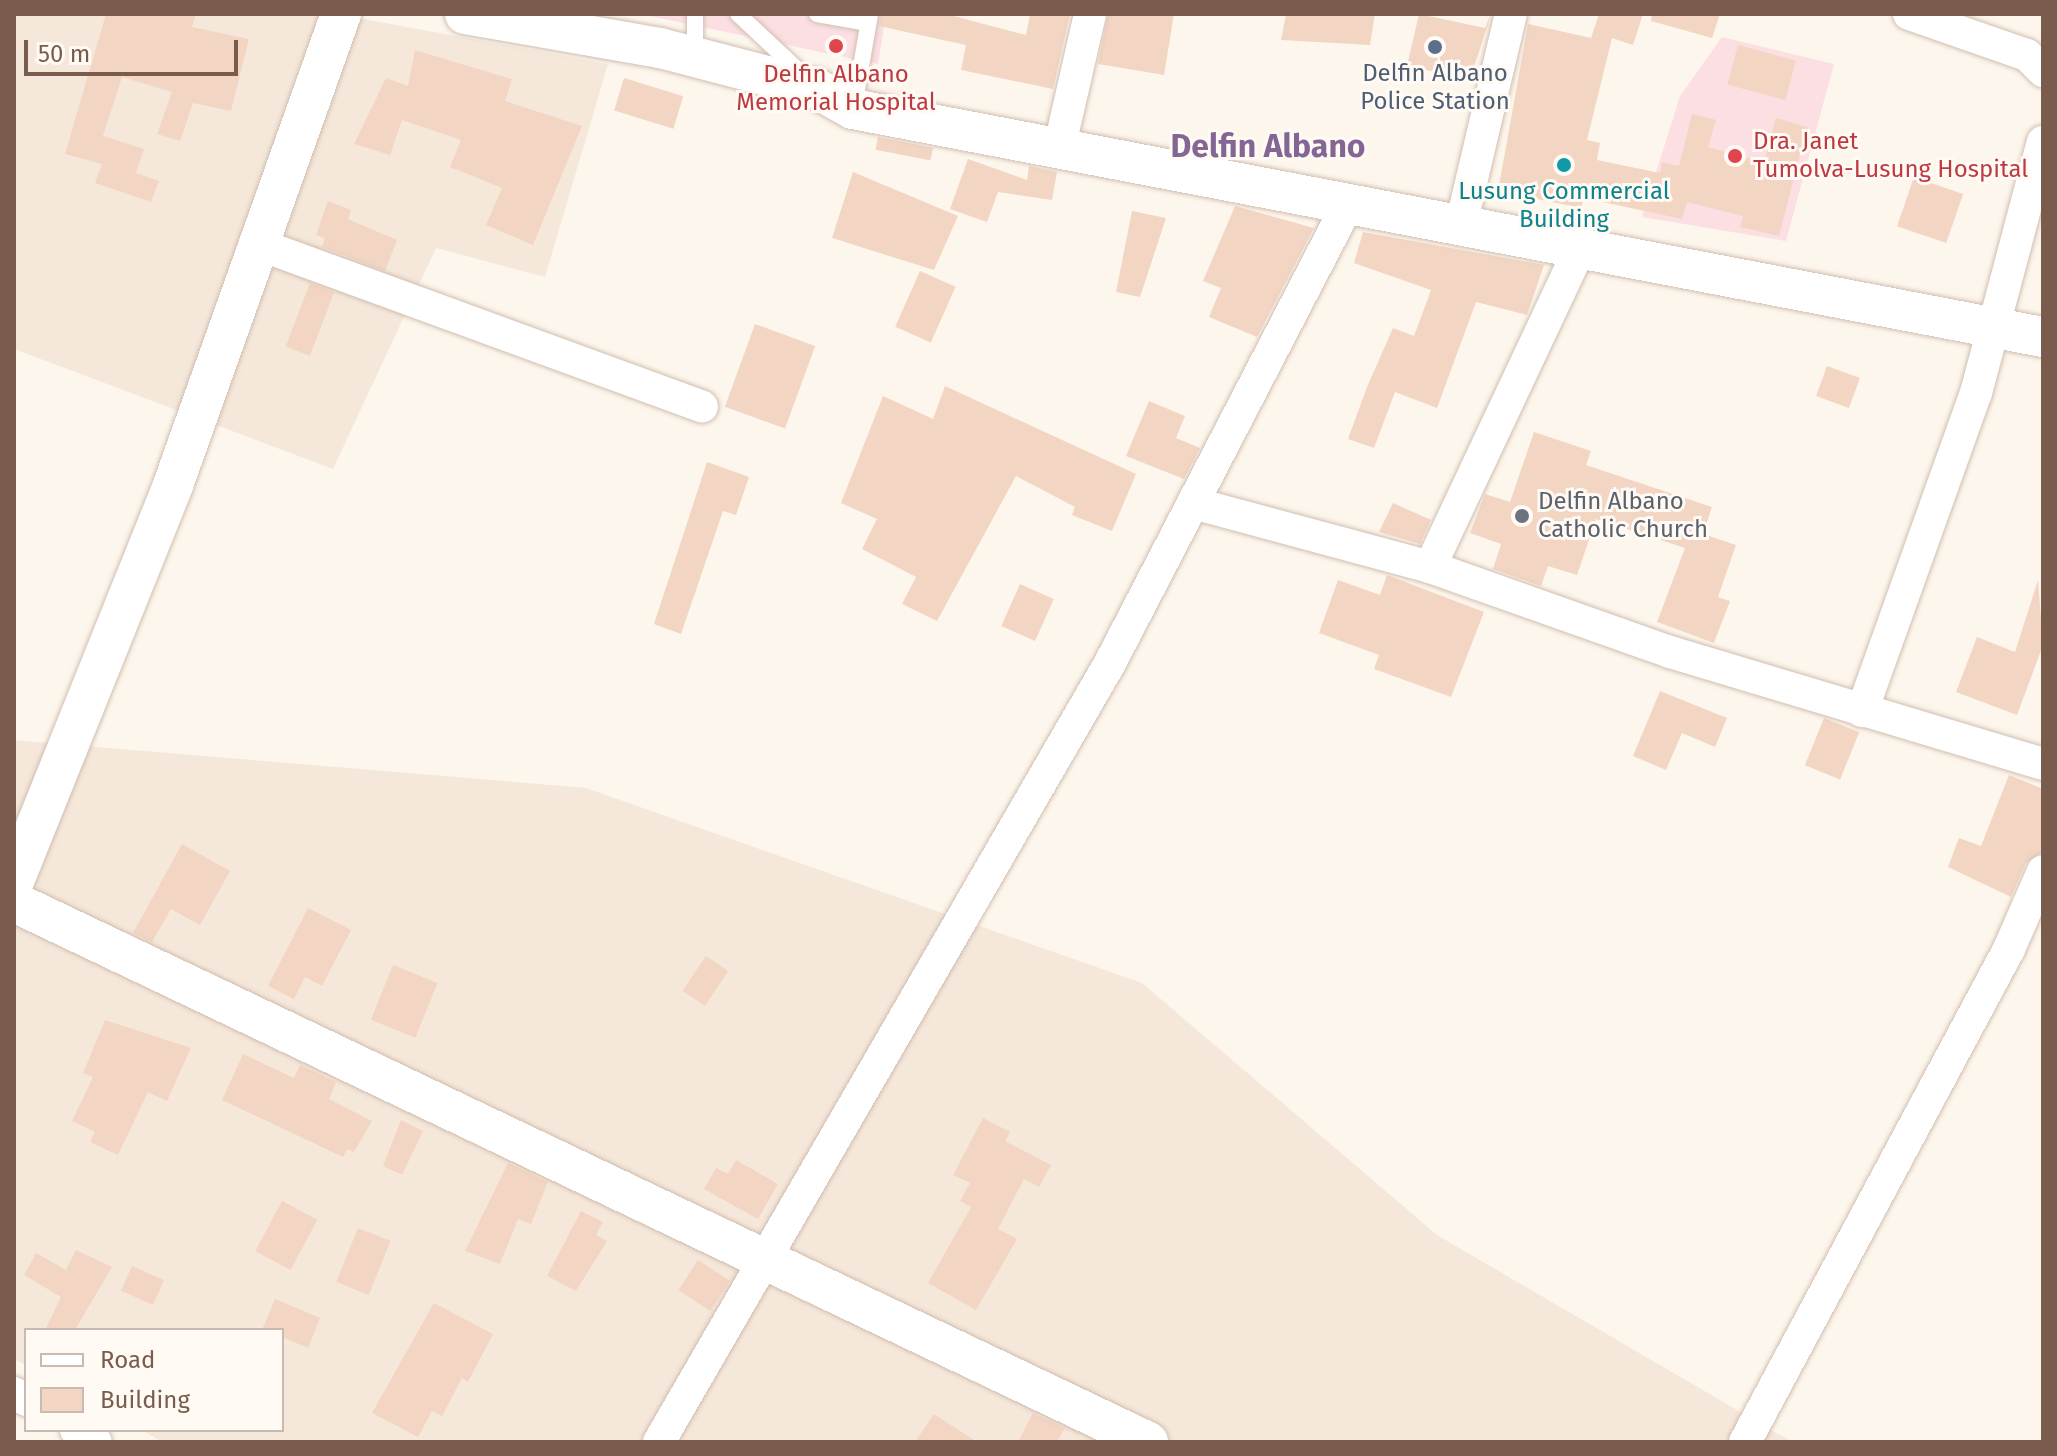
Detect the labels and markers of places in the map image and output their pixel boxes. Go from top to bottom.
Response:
marker: Delfin Albano Memorial Hospital [825,35,847,57]
marker: Delfin Albano Police Station [1426,38,1444,56]
place label: Delfin Albano Police Station [1360,60,1510,116]
place label: Delfin Albano Memorial Hospital [736,61,936,117]
place label: Dra. Janet Tumolva-Lusung Hospital [1753,128,2028,184]
marker: Dra. Janet Tumolva-Lusung Hospital [1724,145,1746,167]
marker: Lusung Commercial Building [1555,156,1573,174]
place label: Lusung Commercial Building [1458,178,1670,234]
place label: Delfin Albano Catholic Church [1538,488,1708,544]
marker: Delfin Albano Catholic Church [1513,507,1531,525]

